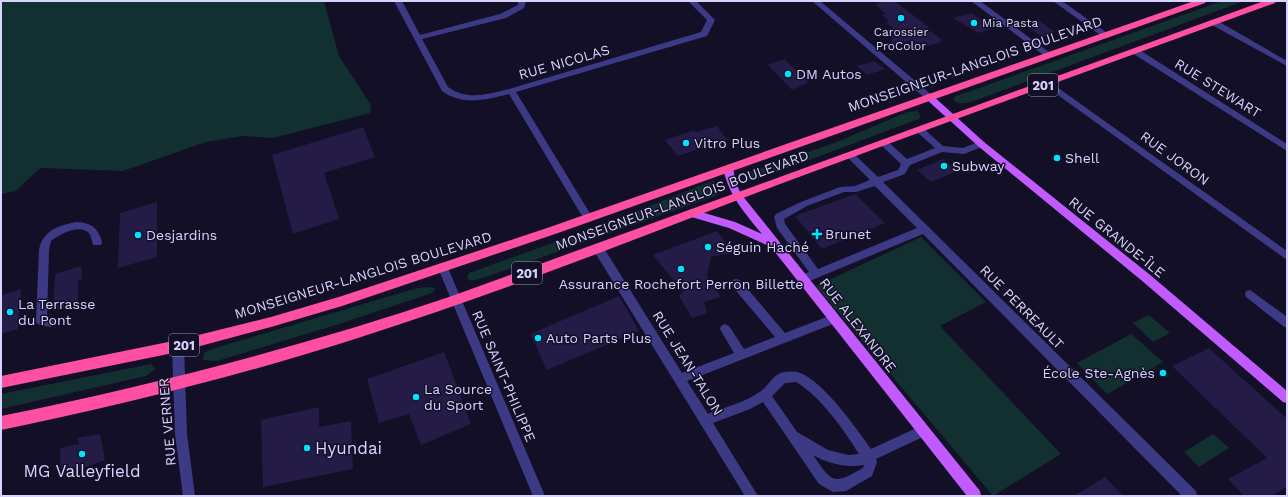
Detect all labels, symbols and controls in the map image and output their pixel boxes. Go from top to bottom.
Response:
street label: MONSEIGNEUR-LANGLOIS BOULEVARD [846,13,1104,115]
marker: Carossier ProColor [896,13,906,23]
place label: Mia Pasta [982,16,1039,30]
marker: Mia Pasta [969,18,979,28]
place label: Carossier ProColor [874,25,928,53]
street label: RUE NICOLAS [517,41,611,83]
street label: RUE STEWART [1172,55,1264,121]
place label: DM Autos [796,66,862,82]
marker: DM Autos [783,69,793,79]
road number: 201 [1028,74,1058,96]
street label: RUE JORON [1138,128,1212,188]
place label: Vitro Plus [694,135,760,151]
marker: Vitro Plus [681,138,691,148]
street label: MONSEIGNEUR-LANGLOIS BOULEVARD [553,147,811,253]
place label: Shell [1065,150,1100,166]
marker: Shell [1052,153,1062,163]
place label: Subway [952,158,1005,174]
marker: Subway [939,161,949,171]
street label: RUE GRANDE-ÎLE [1066,193,1168,281]
place label: Brunet [825,226,871,242]
place label: Desjardins [146,227,217,243]
street label: MONSEIGNEUR-LANGLOIS BOULEVARD [232,228,494,322]
marker: Brunet [812,229,822,239]
marker: Desjardins [133,230,143,240]
place label: Séguin Haché [716,239,809,255]
marker: Séguin Haché [703,242,713,252]
road number: 201 [512,262,542,284]
street label: RUE PERREAULT [977,262,1068,353]
marker: Assurance Rochefort Perron Billette [676,264,686,274]
street label: RUE ALEXANDRE [816,275,900,375]
place label: Assurance Rochefort Perron Billette [559,276,803,292]
place label: La Terrasse du Pont [18,296,95,328]
marker: La Terrasse du Pont [5,307,15,317]
street label: RUE SAINT-PHILIPPE [469,308,539,444]
street label: RUE JEAN-TALON [649,308,727,418]
place label: Auto Parts Plus [546,330,651,346]
marker: Auto Parts Plus [533,333,543,343]
road number: 201 [169,334,199,356]
place label: École Ste-Agnès [1042,365,1155,381]
marker: École Ste-Agnès [1158,368,1168,378]
street label: RUE VERNER [155,377,179,467]
place label: La Source du Sport [424,381,492,413]
marker: La Source du Sport [411,392,421,402]
place label: Hyundai [315,438,382,458]
marker: Hyundai [302,443,312,453]
marker: MG Valleyfield [77,449,87,459]
place label: MG Valleyfield [23,461,141,481]

